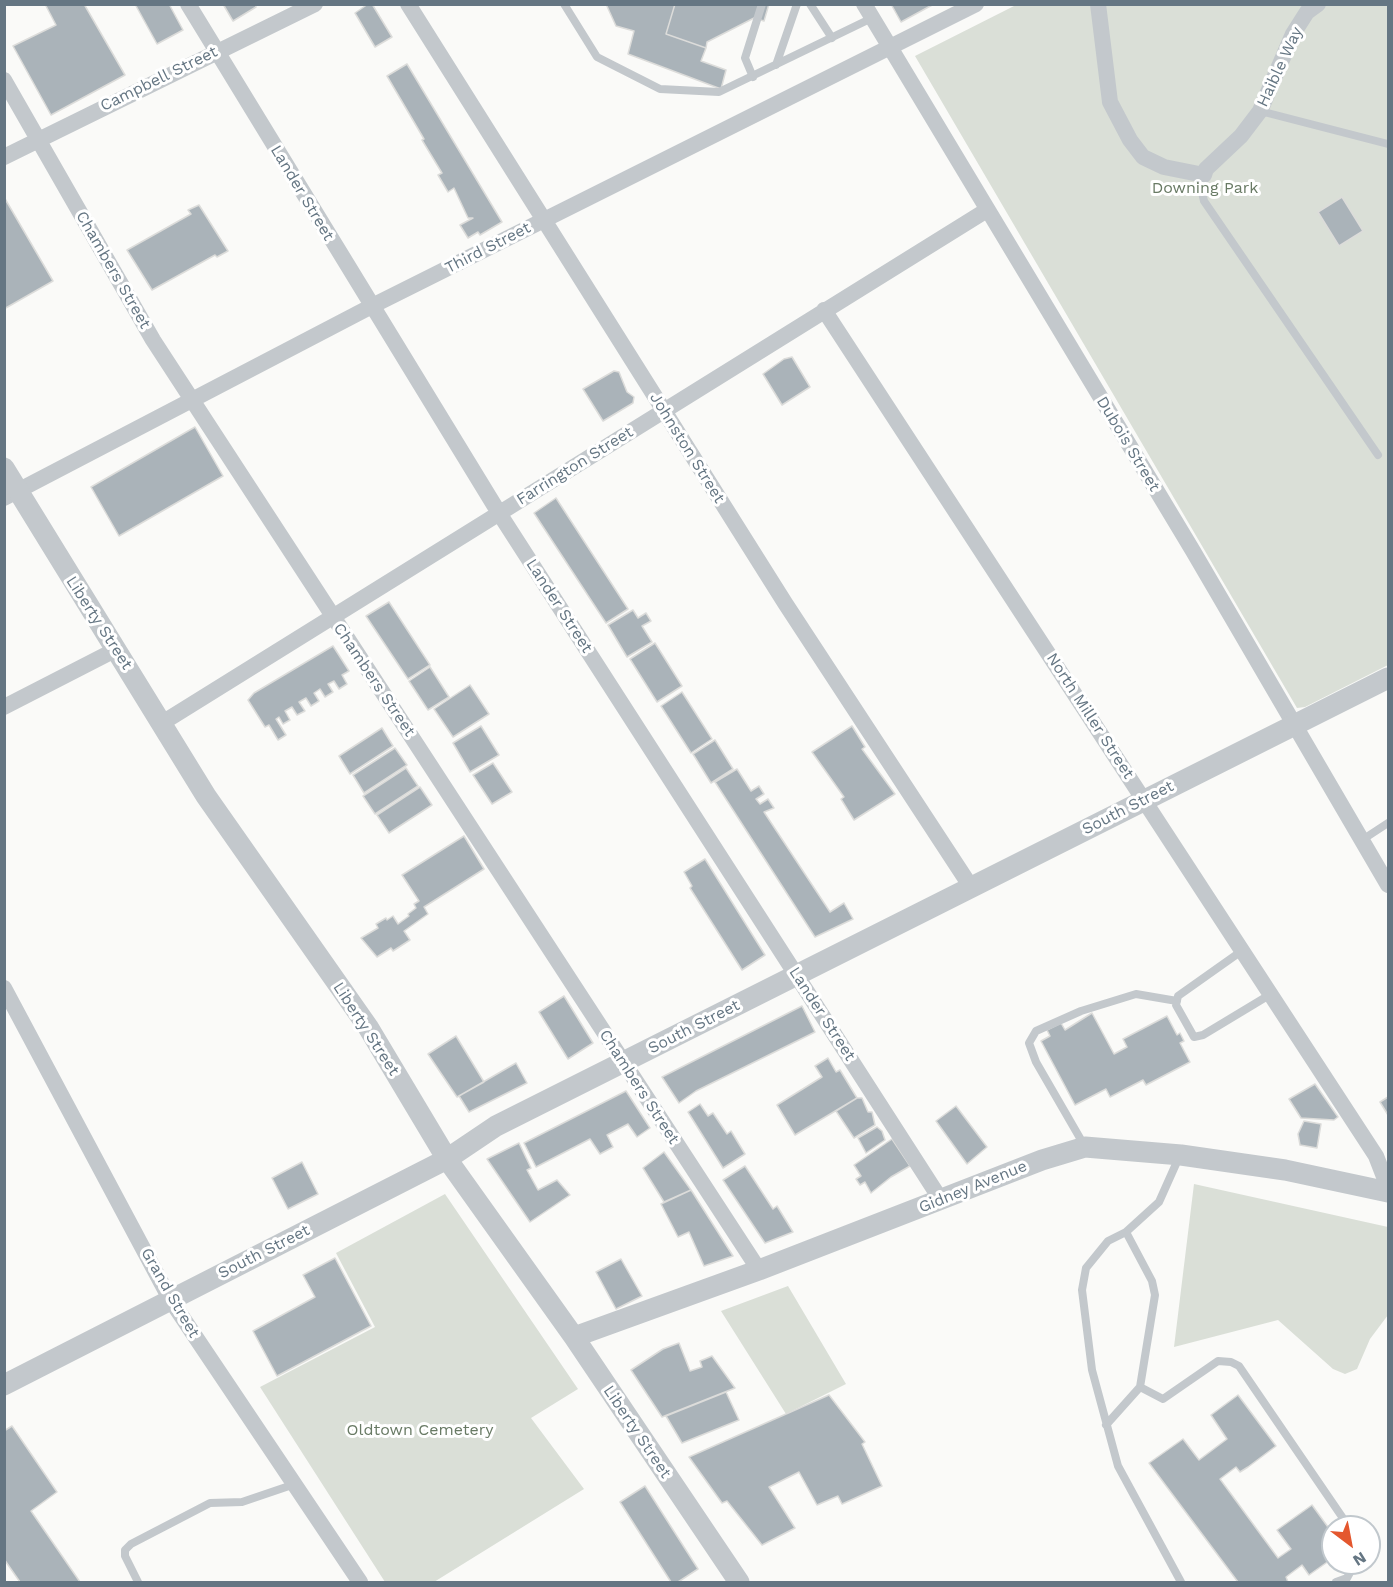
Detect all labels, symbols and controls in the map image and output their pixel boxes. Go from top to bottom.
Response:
street label: Haible Way [1253,24,1307,110]
street label: Campbell Street [97,42,221,116]
street label: Lander Street [266,142,338,244]
park label: Downing Park [1152,178,1258,198]
street label: Chambers Street [72,208,154,332]
street label: Third Street [442,218,534,278]
street label: Johnston Street [645,389,729,507]
street label: Dubois Street [1092,393,1164,495]
street label: Farrington Street [513,422,637,510]
street label: Lander Street [522,556,596,656]
street label: Liberty Street [62,573,136,673]
street label: Chambers Street [329,620,419,740]
street label: North Miller Street [1042,649,1138,783]
street label: South Street [1079,777,1177,839]
street label: Lander Street [785,964,859,1064]
street label: Liberty Street [329,979,403,1079]
street label: South Street [645,996,743,1058]
street label: Chambers Street [595,1026,683,1148]
street label: Gidney Avenue [916,1157,1030,1217]
street label: South Street [215,1221,313,1283]
street label: Grand Street [137,1245,203,1341]
street label: Liberty Street [599,1382,675,1482]
park label: Oldtown Cemetery [347,1420,493,1440]
north arrow [1321,1515,1381,1575]
text: N [1350,1548,1370,1570]

